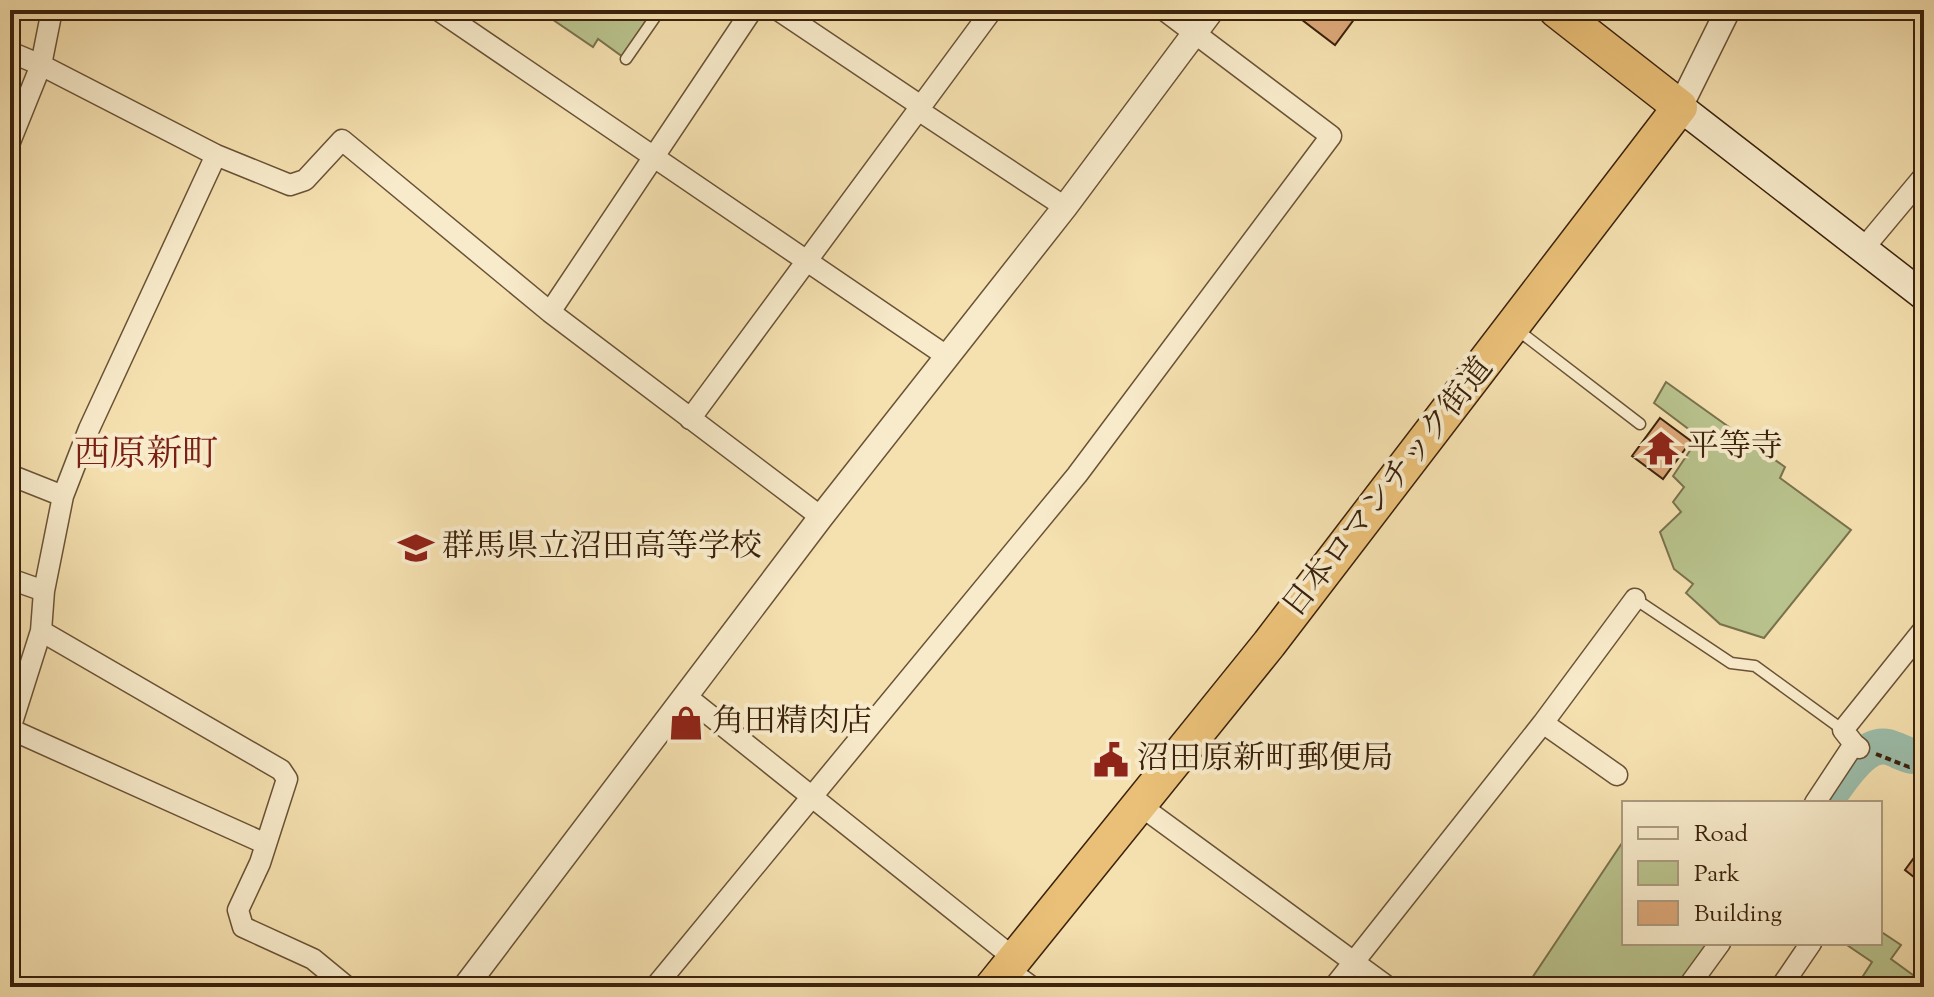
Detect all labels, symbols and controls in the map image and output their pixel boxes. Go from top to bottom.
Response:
street label: 日本ロマンチック街道 [1273,348,1505,628]
place label: 平等寺 [1687,425,1783,471]
temple icon: 平等寺 [1642,429,1680,467]
district label: 西原新町 [74,430,218,482]
place label: 群馬県立沼田高等学校 [442,525,762,571]
school or university icon: 群馬県立沼田高等学校 [397,529,435,567]
place label: 角田精肉店 [712,700,872,746]
shop icon: 角田精肉店 [667,704,705,742]
place label: 沼田原新町郵便局 [1137,737,1393,783]
public building icon: 沼田原新町郵便局 [1092,741,1130,779]
legend [1622,801,1882,945]
text: Road [1694,818,1748,852]
text: Park [1694,858,1740,892]
text: Building [1694,898,1783,932]

